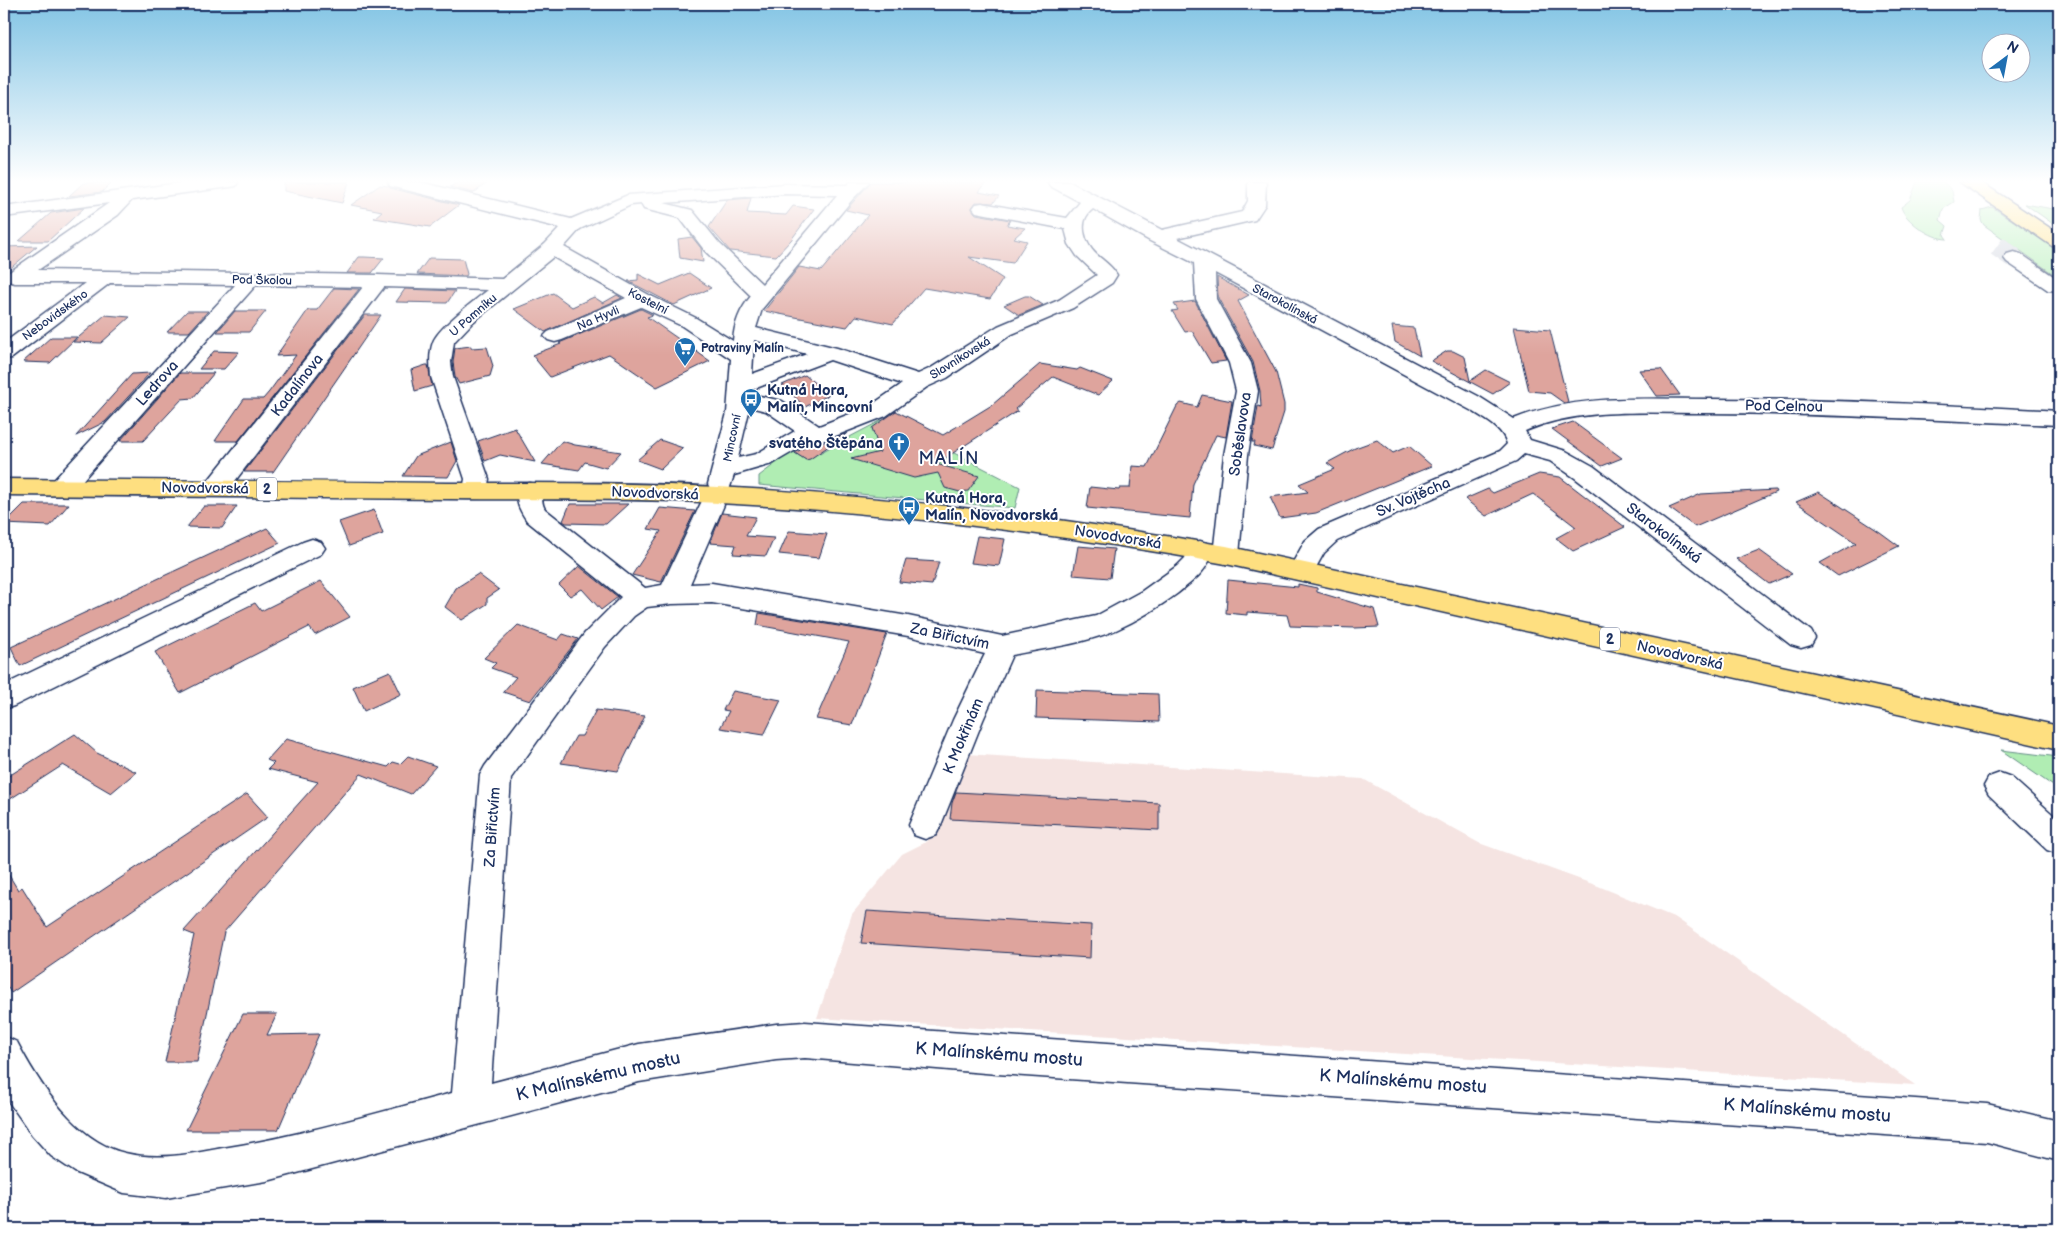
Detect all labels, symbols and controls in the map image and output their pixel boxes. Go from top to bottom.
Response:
north arrow [1980,32,2030,82]
text: N [2004,37,2022,57]
street label: Pod Školou [232,271,292,289]
street label: Starokolínská [1250,281,1320,328]
street label: Kostelní [625,285,671,318]
street label: Nebovidského [20,286,91,344]
street label: U Pomníku [447,291,500,340]
street label: Na Hyvli [575,303,622,334]
street label: Slavníkovská [927,334,994,383]
supermarket icon: Potraviny Malín [673,336,697,367]
place label: Potraviny Malín [701,341,784,356]
street label: Kadalínova [267,350,328,420]
street label: Ledrova [132,357,183,410]
place label: Kutná Hora, Malín, Mincovní [767,381,873,417]
bus stop icon: Kutná Hora, Malín, Mincovní [739,387,763,418]
street label: Soběslavova [1225,391,1256,477]
street label: Pod Celnou [1745,396,1823,417]
street label: Mincovní [720,413,745,463]
church icon: svatého Štěpána [887,431,911,462]
place label: svatého Štěpána [769,433,883,453]
district label: MALÍN [919,446,979,469]
street label: Sv. Vojtěcha [1373,473,1453,522]
street label: Novodvorská [161,478,249,499]
road number: 2 [257,478,277,500]
street label: Novodvorská [611,482,699,505]
place label: Kutná Hora, Malín, Novodvorská [925,489,1058,525]
bus stop icon: Kutná Hora, Malín, Novodvorská [897,495,921,526]
street label: Starokolínská [1622,499,1705,568]
street label: Novodvorská [1073,521,1163,554]
street label: Za Biřictvím [908,619,991,654]
road number: 2 [1600,628,1620,650]
street label: Novodvorská [1635,636,1725,675]
street label: K Mokřinám [939,695,988,777]
street label: Za Biřictvím [480,786,505,869]
street label: K Malínskému mostu [914,1038,1084,1071]
street label: K Malínskému mostu [514,1047,682,1106]
street label: K Malínskému mostu [1318,1065,1488,1098]
street label: K Malínskému mostu [1722,1094,1892,1127]

